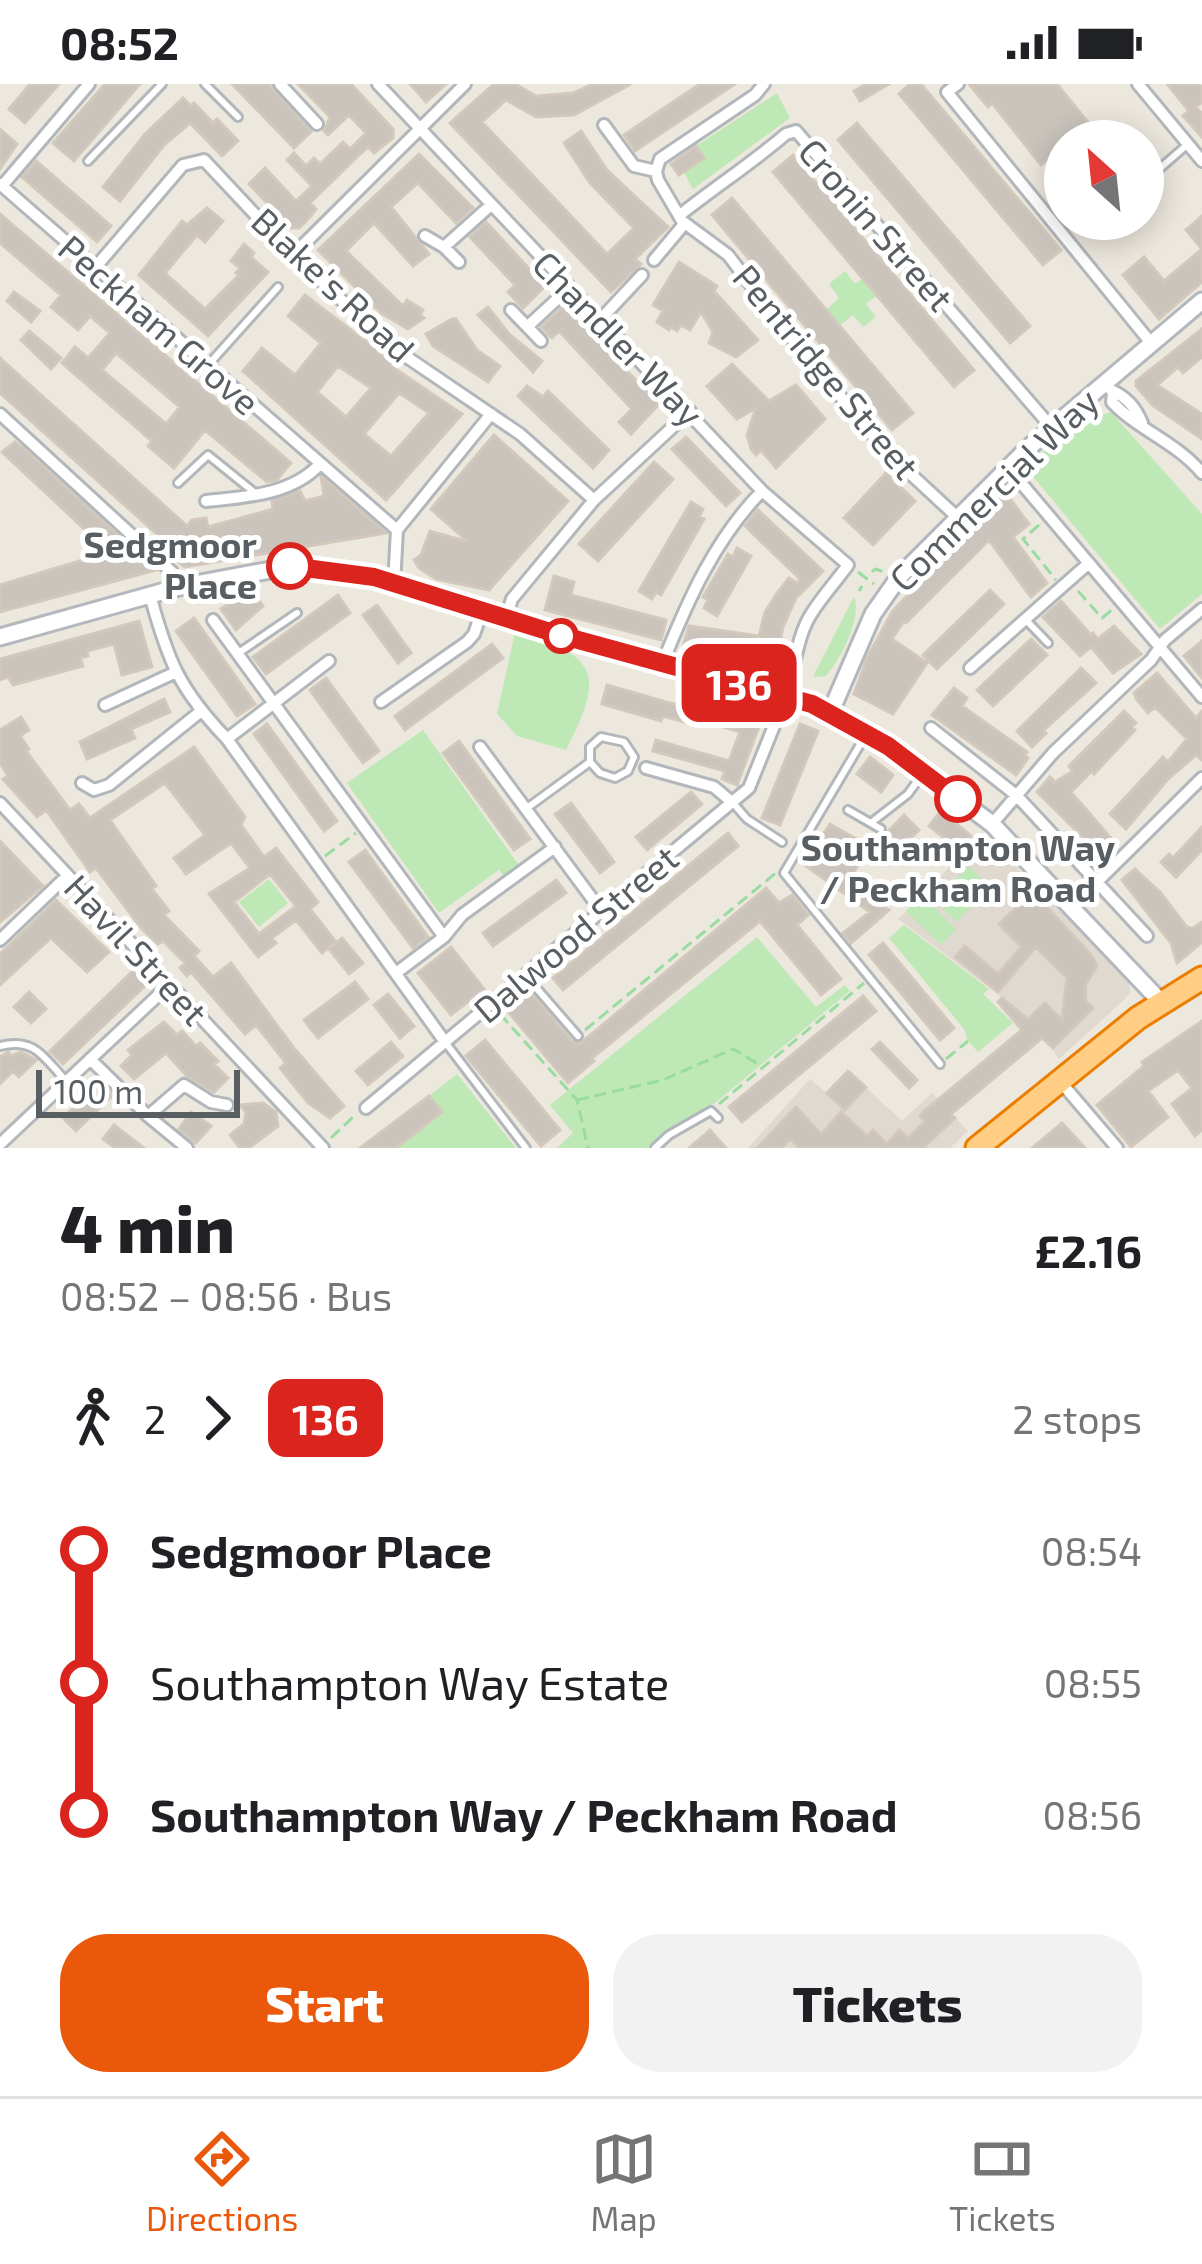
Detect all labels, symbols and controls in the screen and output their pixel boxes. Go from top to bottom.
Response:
text: 08:52 [60,15,179,69]
north arrow [1044,120,1164,240]
map controls [1044,120,1164,240]
street label: Cronin Street [791,129,963,319]
street label: Blake's Road [244,198,424,370]
street label: Peckham Grove [51,225,269,423]
street label: Chandler Way [525,242,713,434]
street label: Pentridge Street [725,255,929,487]
street label: Commercial Way [880,378,1106,599]
place label: Sedgmoor Place [84,522,258,606]
marker: Sedgmoor Place [268,544,312,588]
unlabelled marker [545,620,577,652]
line badge: 136 [670,644,808,722]
text: 136 [706,658,772,708]
marker: Southampton Way / Peckham Road [936,777,980,821]
place label: Southampton Way / Peckham Road [801,825,1116,909]
street label: Dalwood Street [464,835,686,1031]
street label: Havil Street [57,865,218,1033]
scale bar [36,1064,240,1117]
text: 100 m [54,1071,143,1111]
text: 4 min [60,1187,235,1266]
text: £2.16 [1034,1223,1142,1277]
text: 08:52 – 08:56 · Bus [60,1272,392,1319]
icon: walk [60,1385,126,1451]
icon: forward [184,1385,250,1451]
text: 136 [292,1393,359,1443]
text: 2 [144,1395,166,1442]
text: 2 stops [1012,1395,1142,1442]
text: Sedgmoor Place [150,1523,492,1577]
text: 08:54 [1041,1527,1142,1574]
text: Southampton Way Estate [150,1655,669,1709]
text: 08:55 [1044,1659,1142,1706]
text: Southampton Way / Peckham Road [150,1787,898,1841]
text: 08:56 [1042,1791,1142,1838]
button: Start [60,1934,589,2072]
button: Tickets [613,1934,1142,2072]
tab: Directions [146,2126,298,2238]
tab: Map [591,2126,657,2238]
tab: Tickets [949,2126,1056,2238]

